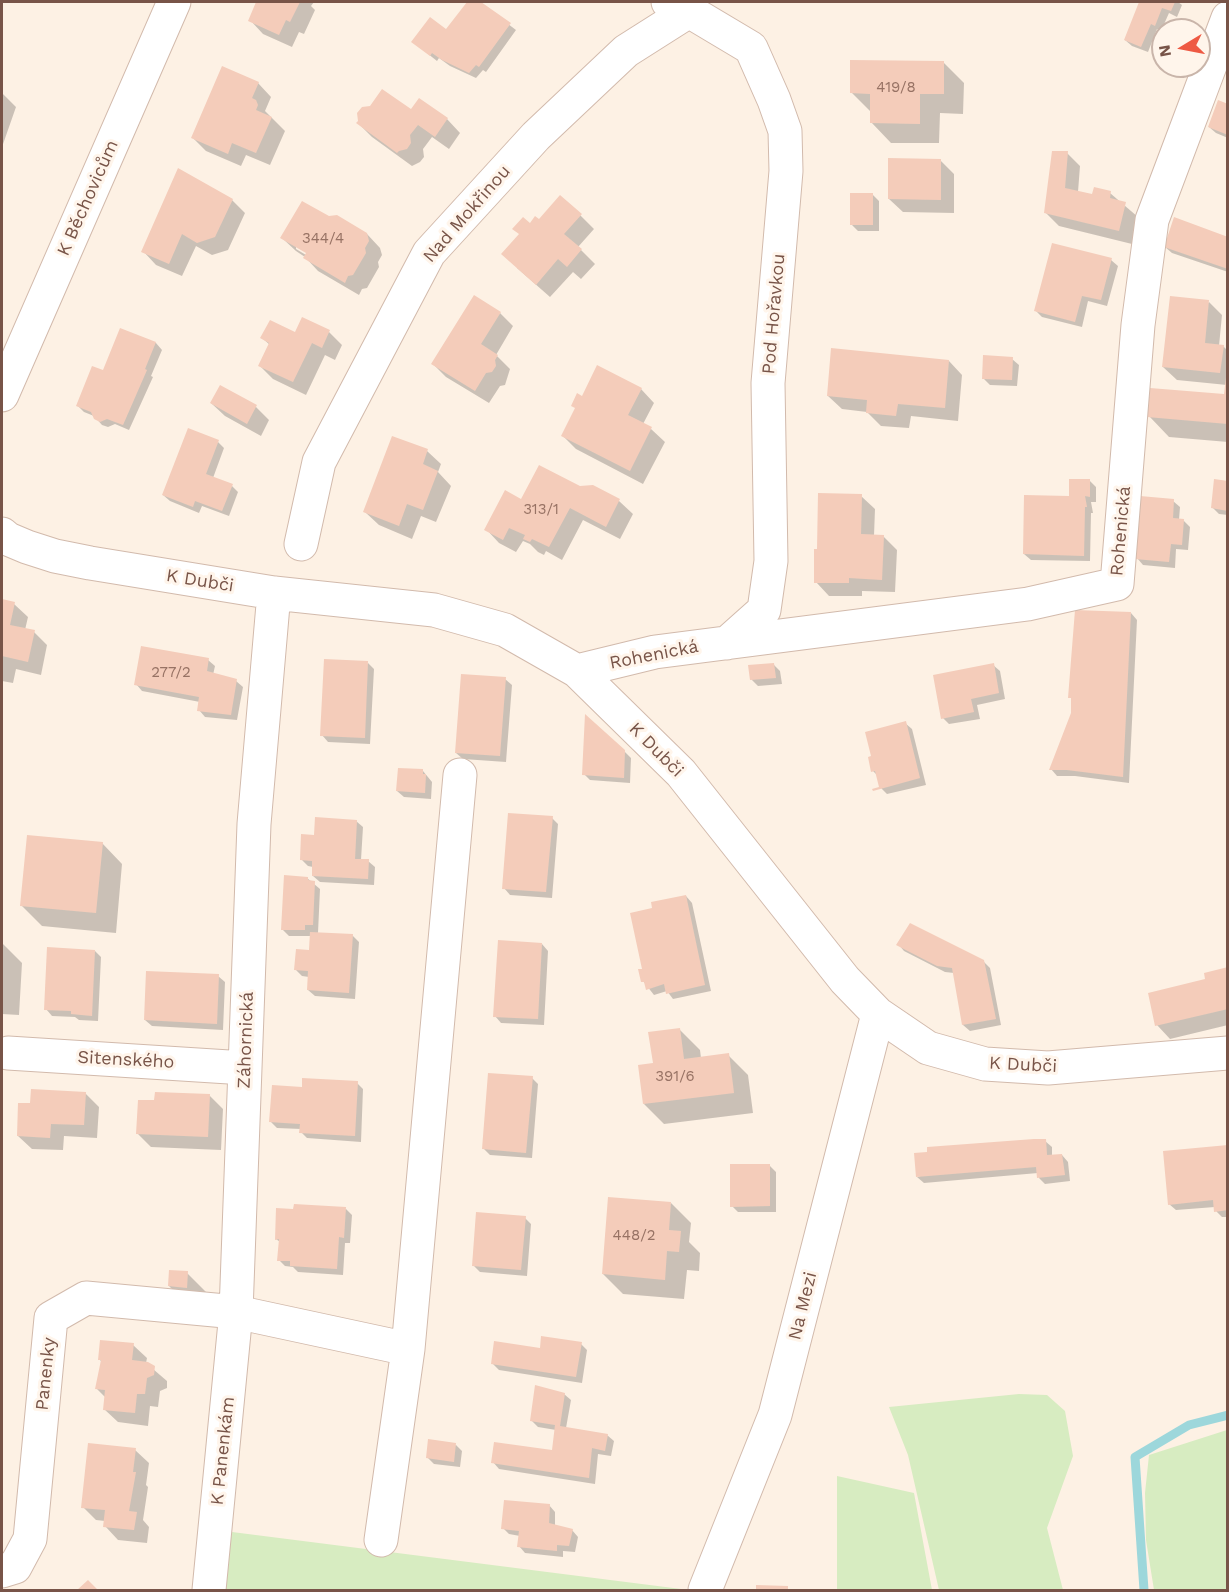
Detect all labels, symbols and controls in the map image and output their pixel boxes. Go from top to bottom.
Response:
north arrow [1151,18,1211,78]
text: N [1154,43,1175,58]
house number: 419/8 [876,79,916,97]
street label: K Běchovicům [53,137,123,259]
street label: Nad Mokřinou [419,161,515,267]
house number: 344/4 [302,230,344,248]
street label: Pod Hořavkou [758,253,790,375]
street label: Rohenická [1106,485,1136,577]
house number: 313/1 [523,501,559,519]
street label: K Dubči [165,565,235,597]
street label: Rohenická [608,636,700,674]
house number: 277/2 [151,664,191,682]
street label: K Dubči [624,718,688,782]
street label: Záhornická [234,991,258,1089]
street label: Sitenského [77,1047,175,1073]
street label: K Dubči [988,1052,1058,1078]
house number: 391/6 [655,1068,695,1086]
house number: 448/2 [613,1227,655,1245]
street label: Na Mezi [784,1270,822,1342]
street label: Panenky [31,1336,61,1412]
street label: K Panenkám [207,1396,239,1506]

